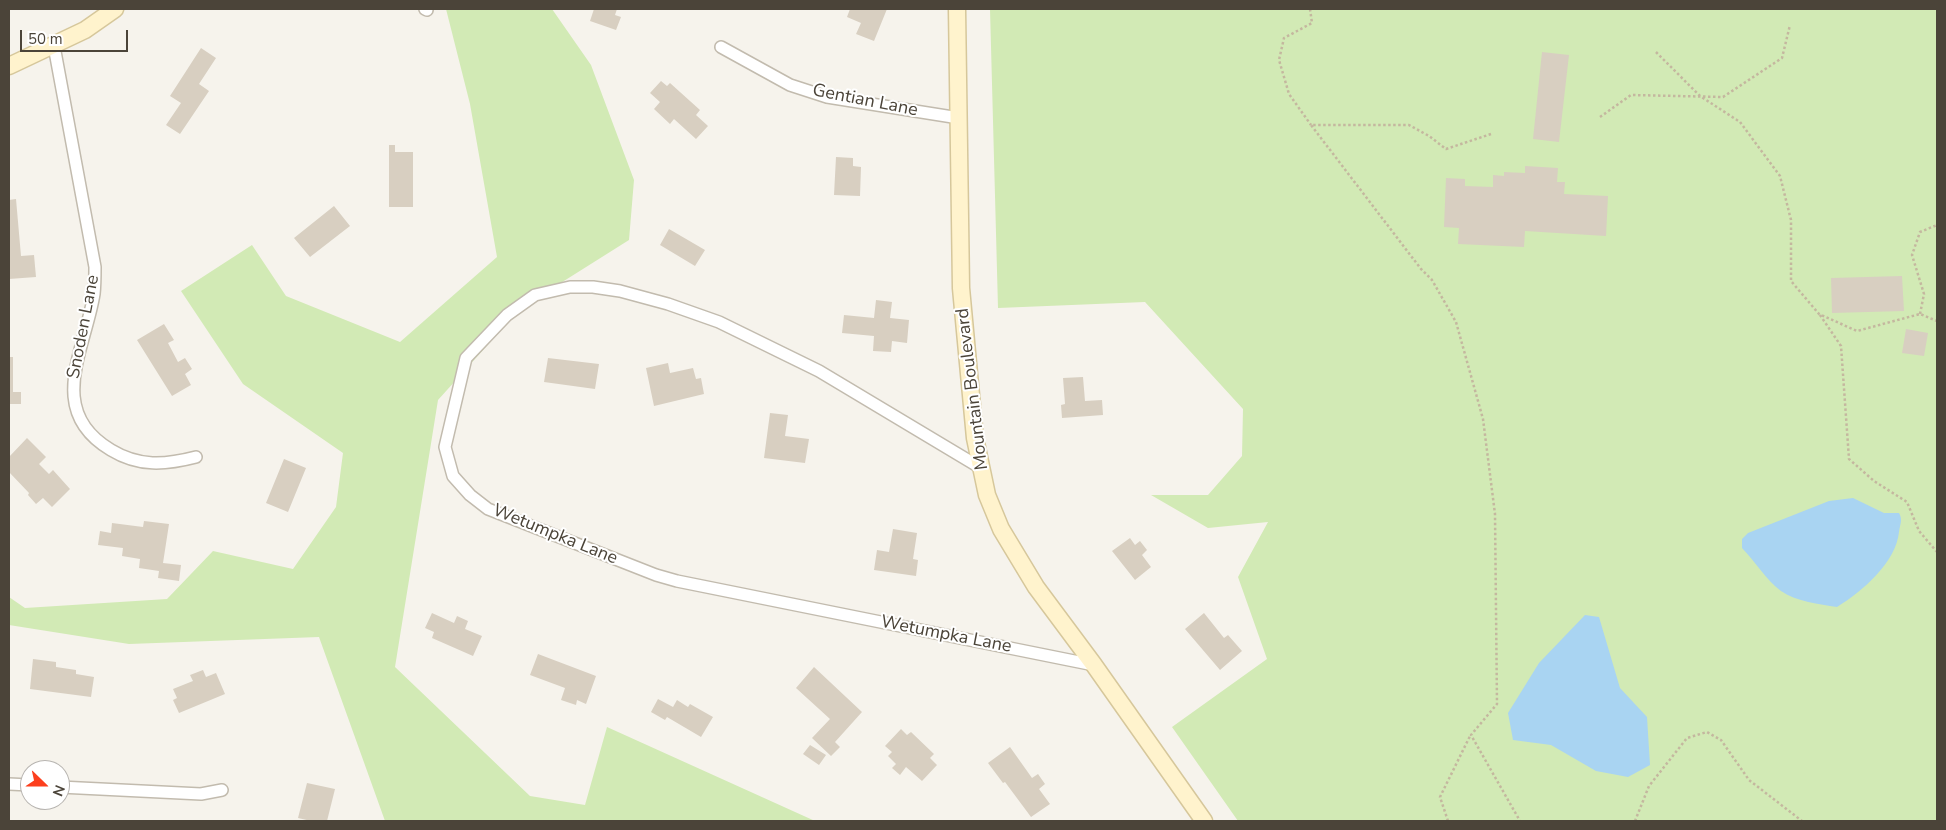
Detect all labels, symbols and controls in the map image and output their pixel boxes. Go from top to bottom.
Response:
scale bar [22,20,130,52]
text: 50 m [28,29,63,49]
street label: Gentian Lane [810,80,920,122]
street label: Snoden Lane [63,273,105,381]
street label: Mountain Boulevard [952,307,994,471]
street label: Wetumpka Lane [489,500,621,570]
street label: Wetumpka Lane [879,612,1013,658]
north arrow [20,760,70,810]
text: N [48,782,69,799]

